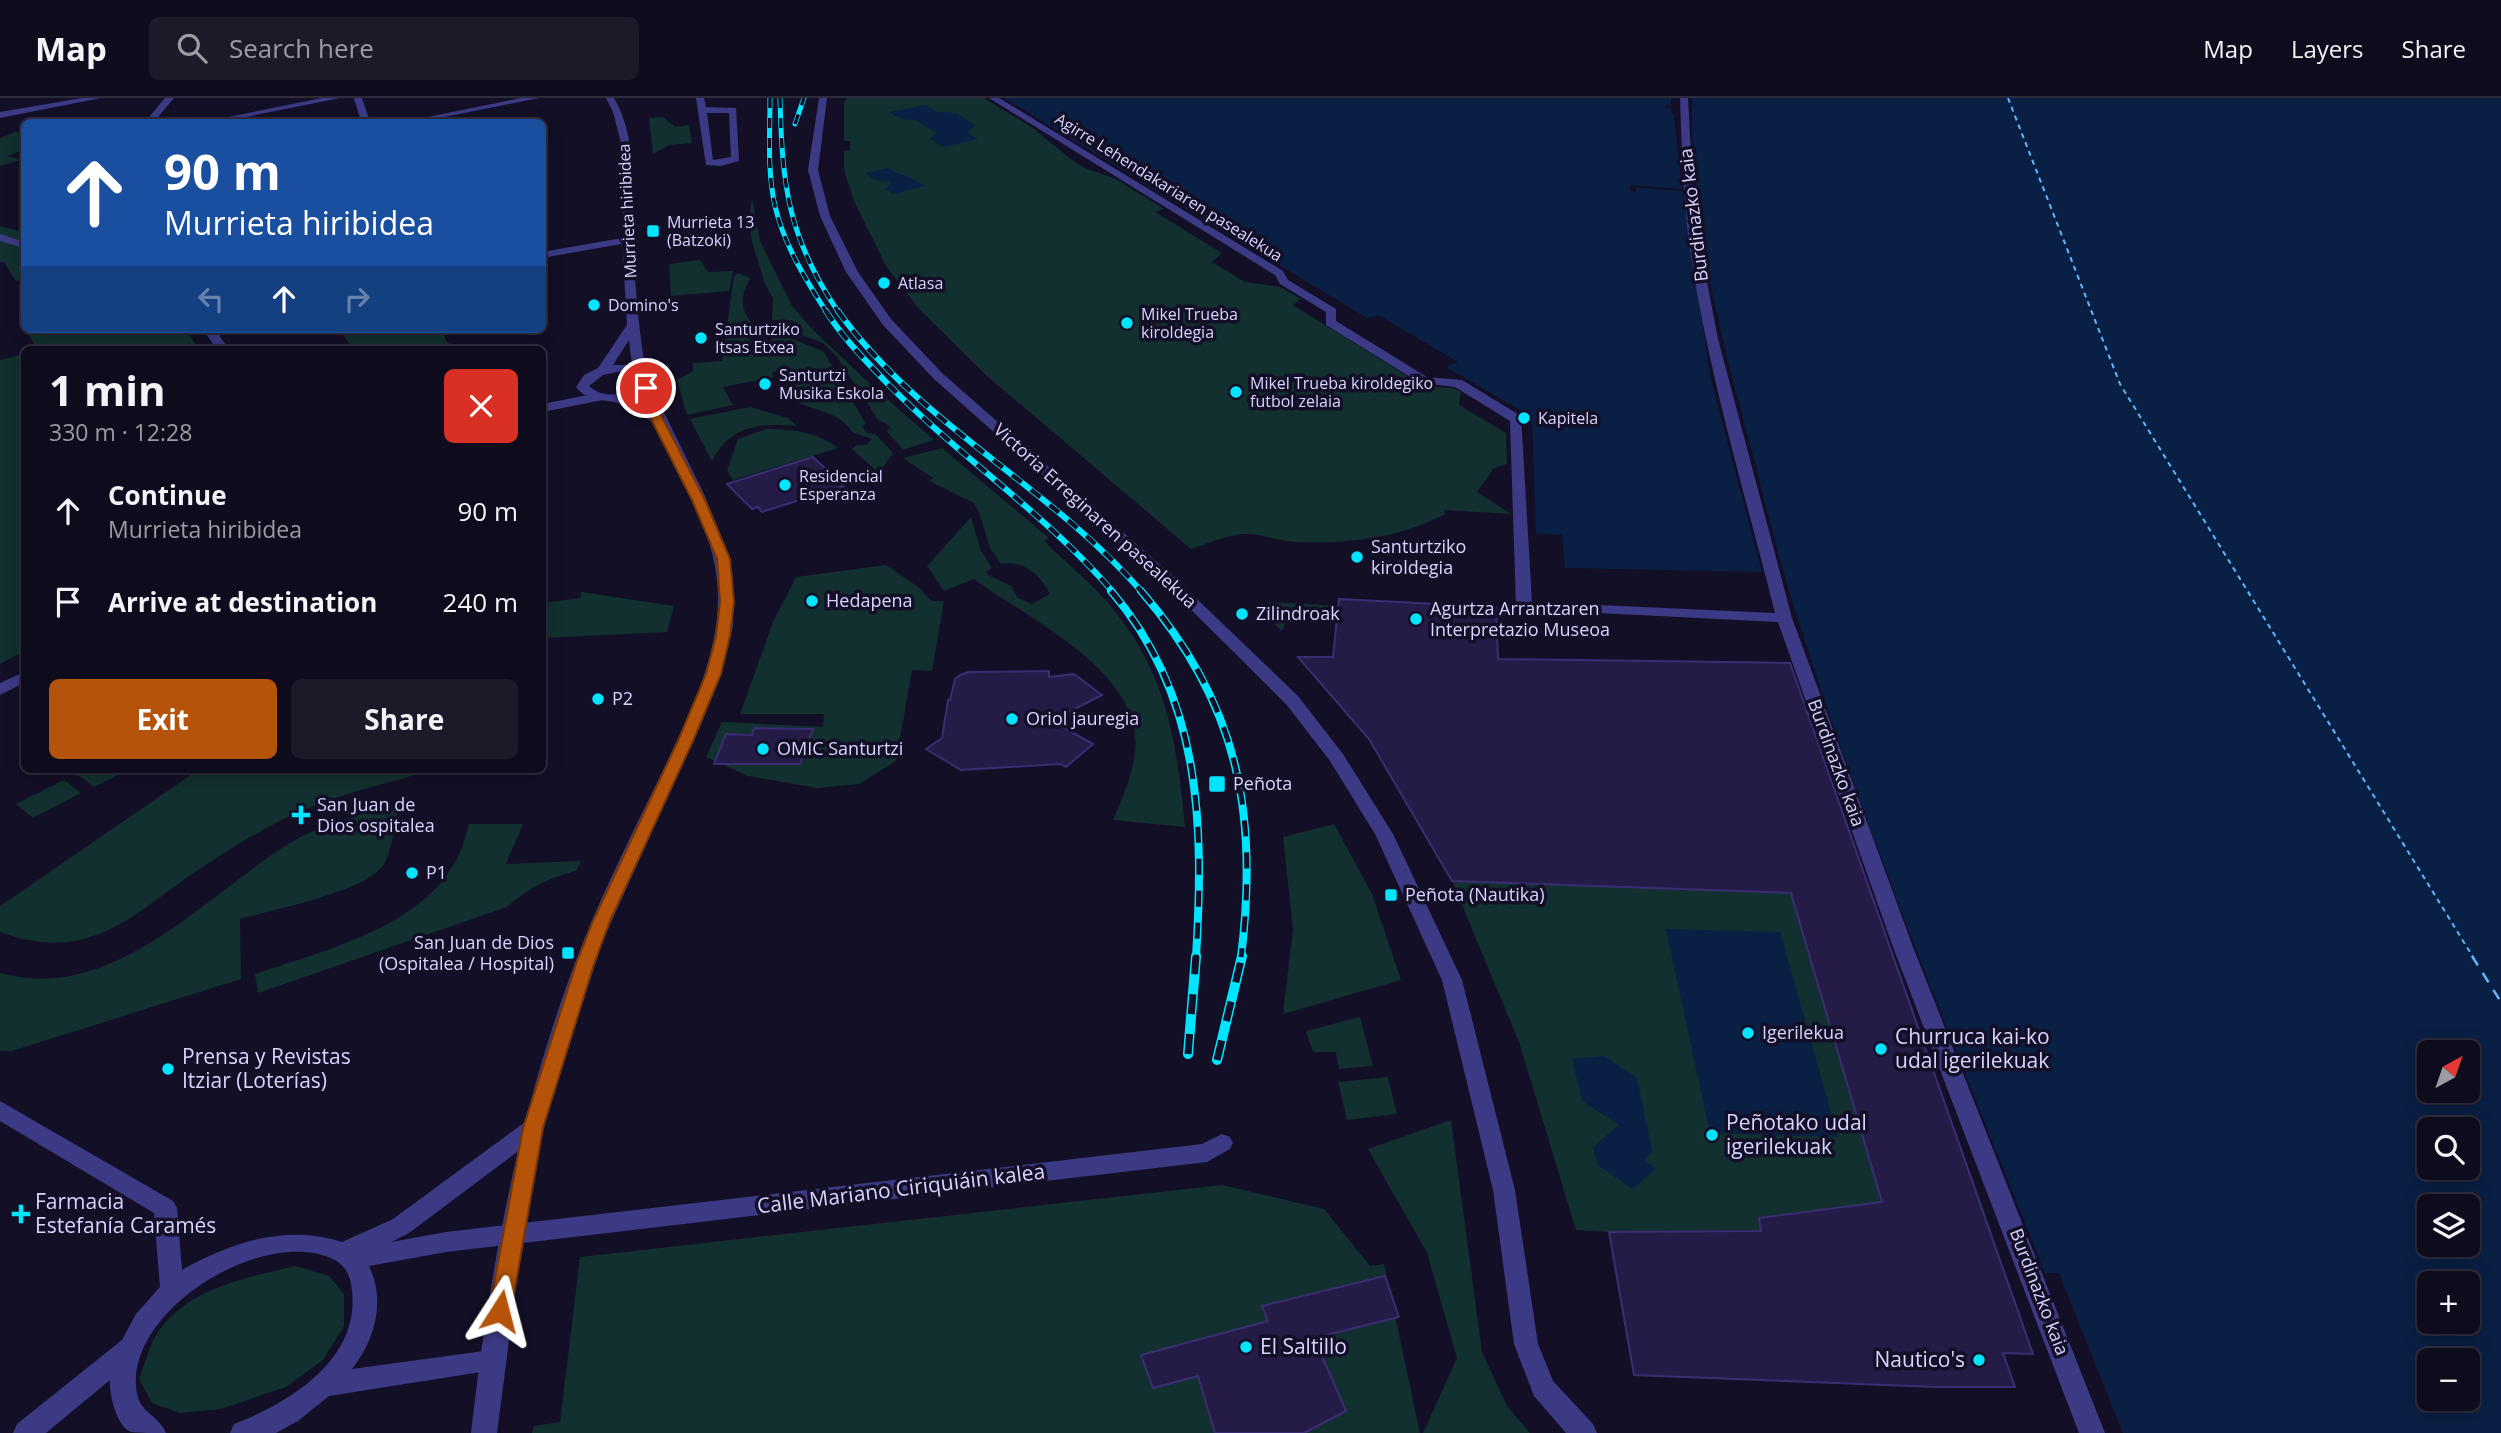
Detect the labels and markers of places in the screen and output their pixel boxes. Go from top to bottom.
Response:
place label: Murrieta 13 (Batzoki) [667,211,754,251]
marker: Murrieta 13 (Batzoki) [645,223,661,239]
place label: Atlasa [898,272,943,294]
marker: Atlasa [876,275,892,291]
place label: Domino's [608,294,679,316]
marker: Domino's [586,297,602,313]
place label: Mikel Trueba kiroldegia [1141,303,1238,343]
marker: Mikel Trueba kiroldegia [1119,315,1135,331]
place label: Santurtziko Itsas Etxea [715,318,800,358]
marker: Santurtziko Itsas Etxea [693,330,709,346]
pin [616,358,676,418]
place label: Santurtzi Musika Eskola [779,364,884,404]
place label: Mikel Trueba kiroldegiko futbol zelaia [1250,372,1433,412]
marker: Santurtzi Musika Eskola [757,376,773,392]
marker: Mikel Trueba kiroldegiko futbol zelaia [1228,384,1244,400]
place label: Kapitela [1538,407,1598,429]
marker: Kapitela [1516,410,1532,426]
place label: Residencial Esperanza [799,465,883,505]
marker: Residencial Esperanza [777,477,793,493]
place label: Santurtziko kiroldegia [1371,534,1466,579]
marker: Santurtziko kiroldegia [1349,549,1365,565]
place label: Hedapena [826,588,913,612]
marker: Hedapena [804,593,820,609]
place label: Agurtza Arrantzaren Interpretazio Museoa [1430,596,1610,641]
place label: Zilindroak [1256,601,1340,625]
marker: Zilindroak [1234,606,1250,622]
marker: Agurtza Arrantzaren Interpretazio Museoa [1408,611,1424,627]
place label: P2 [612,686,633,710]
marker: P2 [590,691,606,707]
place label: Oriol jauregia [1026,706,1139,730]
marker: Oriol jauregia [1004,711,1020,727]
place label: OMIC Santurtzi [777,736,903,760]
marker: OMIC Santurtzi [755,741,771,757]
place label: Peñota [1233,771,1292,795]
marker: Peñota [1207,774,1227,794]
place label: San Juan de Dios ospitalea [317,792,435,837]
marker: San Juan de Dios ospitalea [291,805,311,825]
place label: P1 [426,860,447,884]
marker: P1 [404,865,420,881]
place label: Peñota (Nautika) [1405,882,1545,906]
marker: Peñota (Nautika) [1383,887,1399,903]
place label: San Juan de Dios (Ospitalea / Hospital) [379,930,554,975]
marker: San Juan de Dios (Ospitalea / Hospital) [560,945,576,961]
place label: Igerilekua [1762,1020,1844,1044]
place label: Churruca kai-ko udal igerilekuak [1895,1022,2050,1074]
marker: Igerilekua [1740,1025,1756,1041]
marker: Churruca kai-ko udal igerilekuak [1873,1041,1889,1057]
place label: Prensa y Revistas Itziar (Loterías) [182,1042,351,1094]
marker: Prensa y Revistas Itziar (Loterías) [160,1061,176,1077]
place label: Peñotako udal igerilekuak [1726,1108,1867,1160]
marker: Peñotako udal igerilekuak [1704,1127,1720,1143]
place label: Farmacia Estefanía Caramés [35,1187,216,1239]
marker: Farmacia Estefanía Caramés [13,1206,29,1222]
place label: El Saltillo [1260,1332,1347,1360]
marker: El Saltillo [1238,1339,1254,1355]
place label: Nautico's [1875,1345,1965,1373]
marker: Nautico's [1971,1352,1987,1368]

